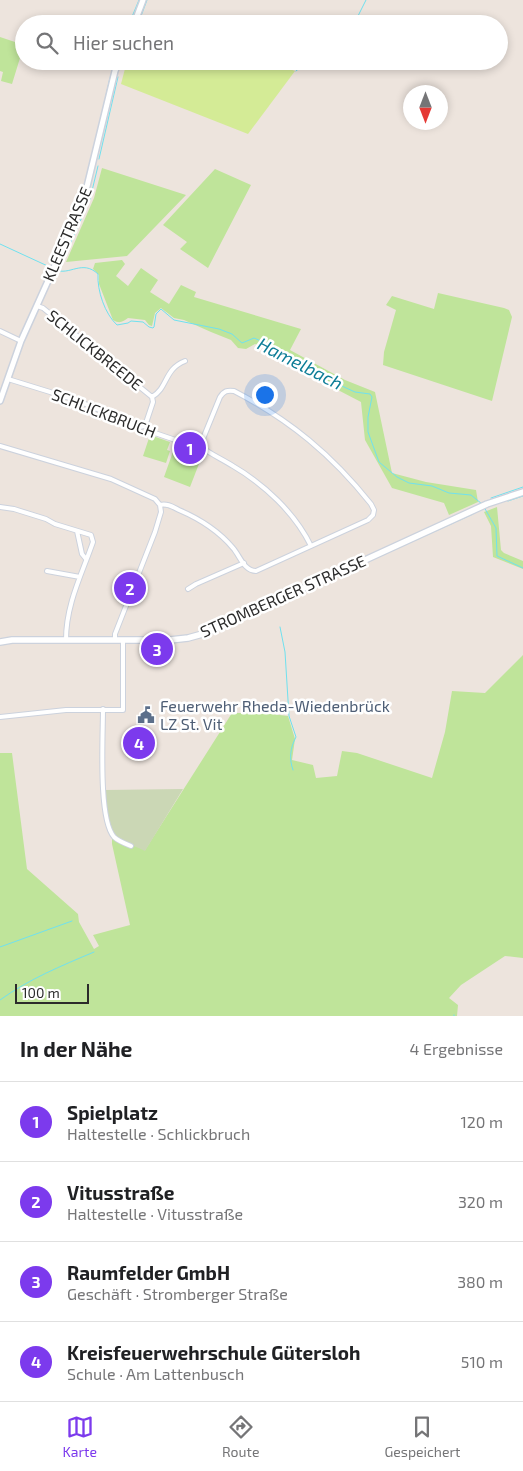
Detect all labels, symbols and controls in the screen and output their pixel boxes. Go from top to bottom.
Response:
search box [15,15,508,70]
icon: search [33,29,61,57]
text: Hier suchen [73,31,174,54]
north arrow [403,85,448,130]
street label: KLEESTRASSE [38,184,95,284]
street label: SCHLICKBREEDE [44,305,147,394]
water label: Hamelbach [254,332,347,394]
your location [252,382,278,408]
street label: SCHLICKBRUCH [49,384,159,441]
pin: 1 [174,429,206,467]
street label: STROMBERGER STRASSE [197,550,369,641]
pin: 2 [114,569,146,607]
pin: 3 [141,630,173,668]
place label: Feuerwehr Rheda-Wiedenbrück LZ St. Vit [160,696,390,733]
public building icon: Feuerwehr Rheda-Wiedenbrück LZ St. Vit [136,705,156,725]
pin: 4 [123,724,155,762]
scale bar [15,981,89,1004]
text: 100 m [22,984,60,1001]
text: In der Nähe [20,1036,132,1061]
text: 4 Ergebnisse [410,1039,503,1058]
text: Spielplatz [67,1101,158,1124]
text: 1 [33,1112,39,1131]
text: 120 m [460,1112,503,1131]
text: Haltestelle · Schlickbruch [67,1124,250,1143]
text: Vitusstraße [67,1181,174,1204]
text: 2 [31,1192,41,1211]
text: 320 m [458,1192,503,1211]
text: Haltestelle · Vitusstraße [67,1204,243,1223]
text: Raumfelder GmbH [67,1261,230,1284]
text: 3 [31,1272,41,1291]
text: 380 m [457,1272,503,1291]
text: Geschäft · Stromberger Straße [67,1284,288,1303]
text: Kreisfeuerwehrschule Gütersloh [67,1341,360,1364]
text: 4 [31,1352,41,1371]
text: 510 m [461,1352,503,1371]
text: Schule · Am Lattenbusch [67,1364,244,1383]
tab: Karte [63,1413,97,1460]
tab: Route [222,1413,259,1460]
tab: Gespeichert [384,1413,460,1460]

